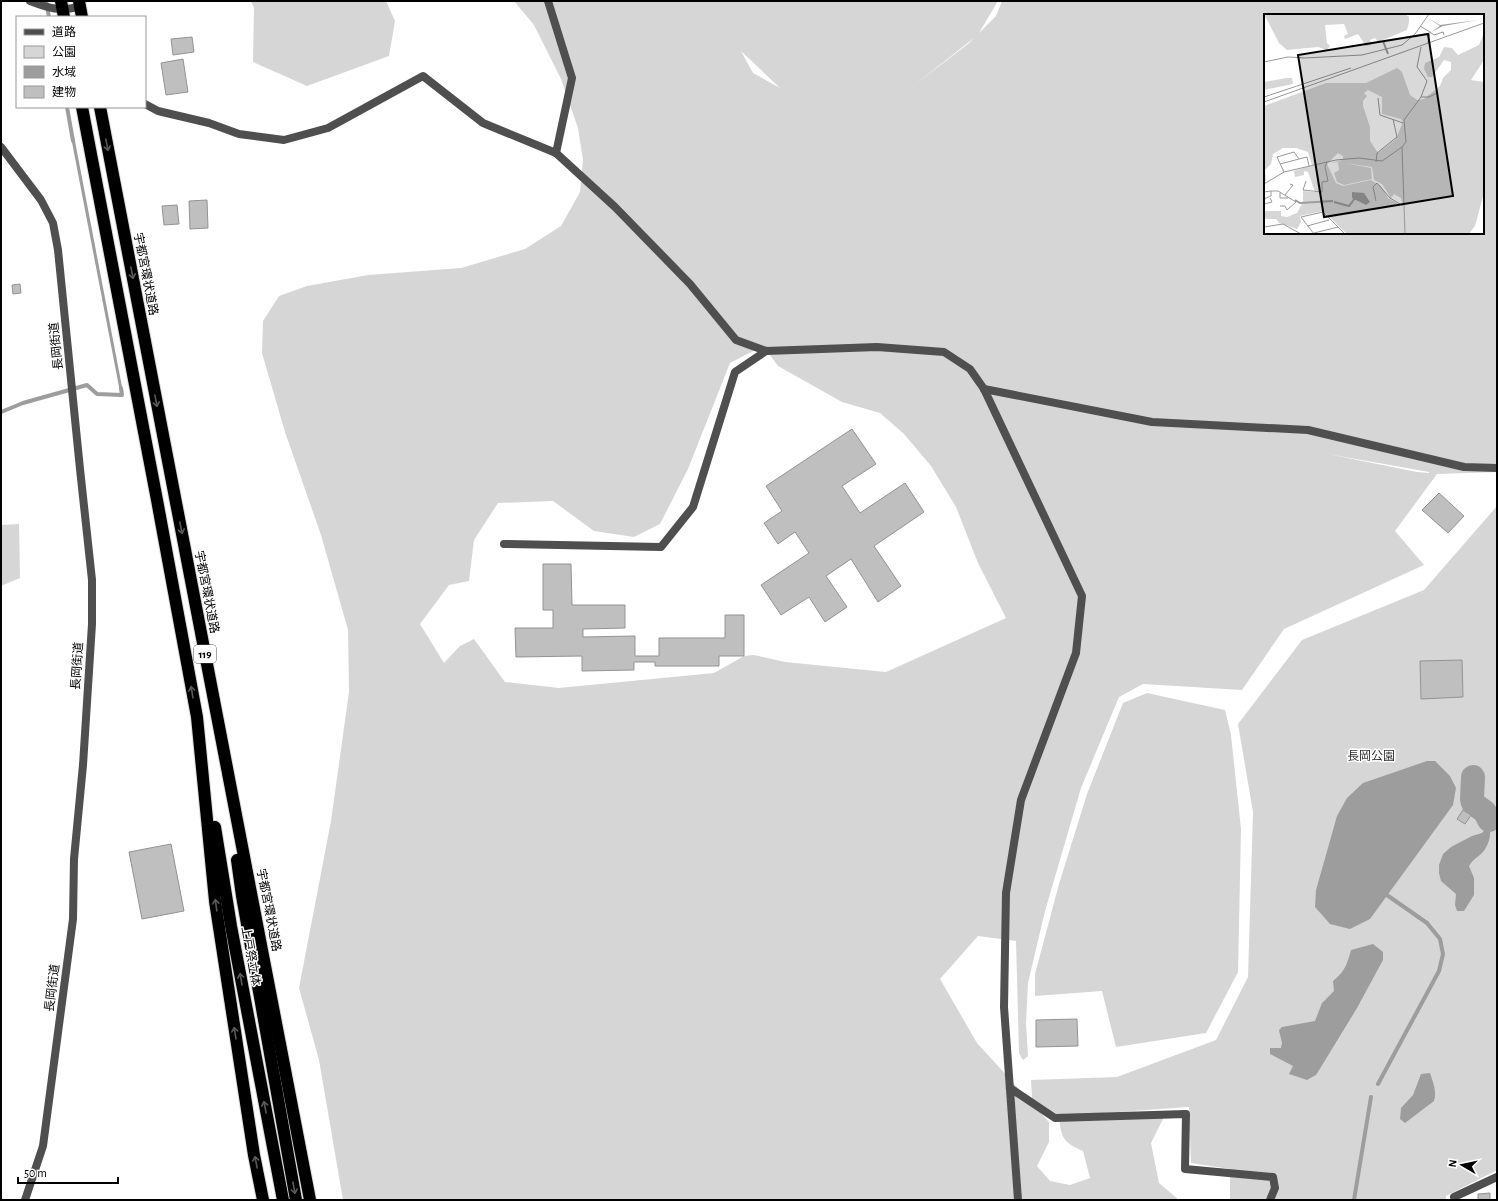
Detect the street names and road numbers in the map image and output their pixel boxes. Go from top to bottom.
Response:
street label: 宇都宮環状道路 [132,231,161,316]
street label: 長岡街道 [47,321,64,371]
street label: 宇都宮環状道路 [193,549,222,634]
street label: 長岡街道 [68,642,85,690]
road number: 119 [194,645,216,663]
street label: 宇都宮環状道路 [255,867,284,952]
street label: 上戸祭立体 [240,925,263,987]
street label: 長岡街道 [42,963,61,1013]

